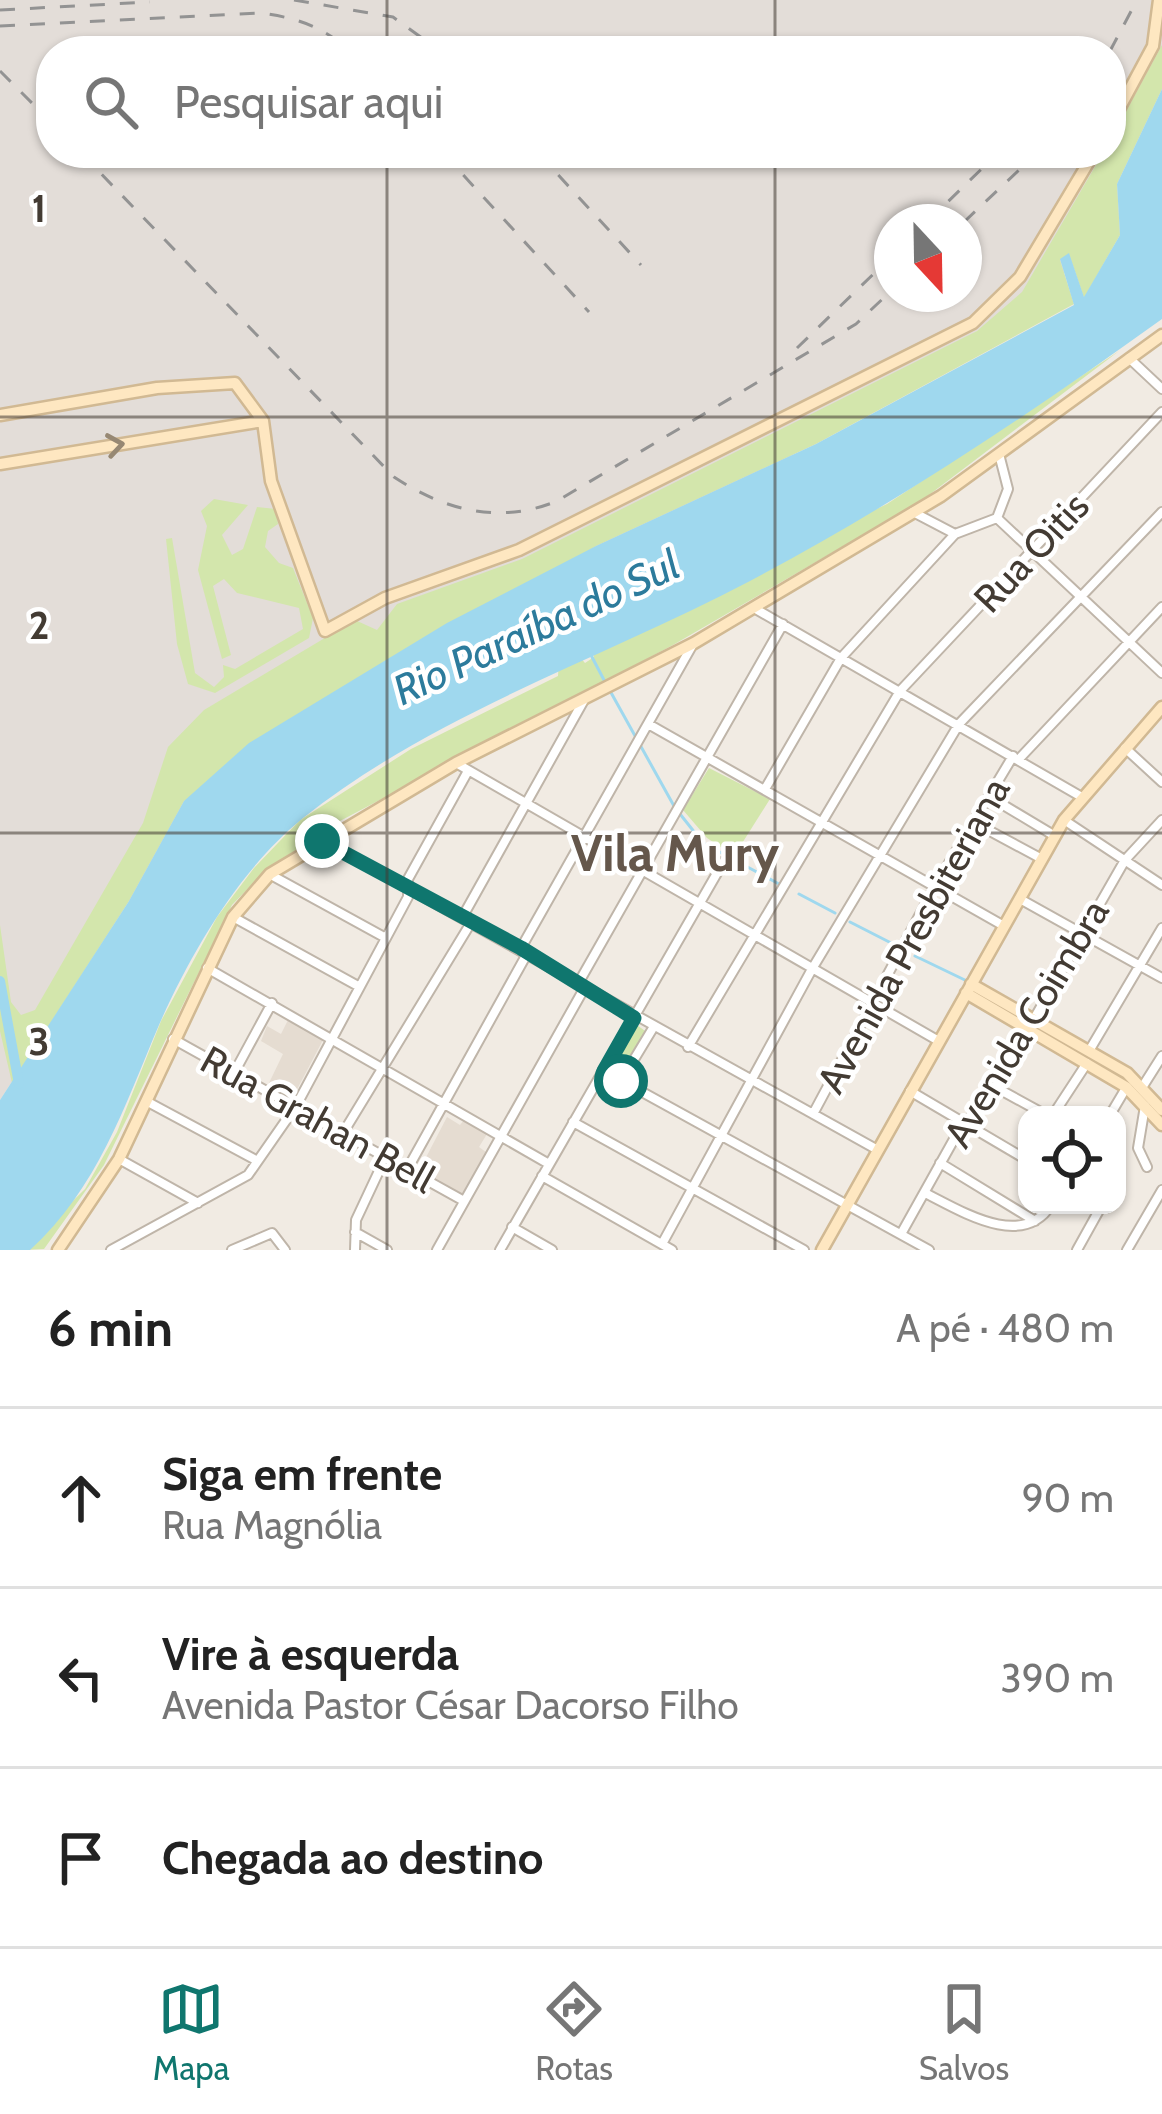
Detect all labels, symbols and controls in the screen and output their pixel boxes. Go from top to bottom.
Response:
search box [36,36,1126,168]
icon: search [78,69,144,135]
text: Pesquisar aqui [174,75,443,129]
text: 1 [32,184,46,232]
north arrow [874,204,982,312]
one-way arrow [105,433,125,458]
street label: Rua Oitis [963,482,1099,622]
water label: Rio Paraíba do Sul [385,538,687,716]
text: 2 [29,601,49,649]
street label: Avenida Presbiteriana [806,769,1020,1101]
route end [295,814,349,868]
district label: Vila Mury [571,822,780,884]
street label: Avenida Coimbra [933,890,1119,1156]
text: 3 [28,1017,50,1065]
street label: Rua Grahan Bell [193,1035,443,1203]
route start [594,1054,648,1108]
map controls [1018,1106,1126,1214]
button: locate [1018,1106,1126,1214]
text: 6 min [48,1297,173,1359]
text: A pé · 480 m [896,1304,1114,1352]
text: Siga em frente [162,1447,442,1501]
icon: ahead [48,1465,114,1531]
text: 90 m [1022,1474,1114,1522]
text: Rua Magnólia [162,1501,382,1549]
text: Vire à esquerda [162,1627,459,1681]
icon: left [48,1645,114,1711]
text: 390 m [1001,1654,1114,1702]
text: Avenida Pastor César Dacorso Filho [162,1681,739,1729]
icon: arrive [48,1825,114,1891]
text: Chegada ao destino [162,1831,543,1885]
tab: Mapa [153,1976,230,2088]
tab: Rotas [535,1976,613,2088]
tab: Salvos [919,1976,1009,2088]

